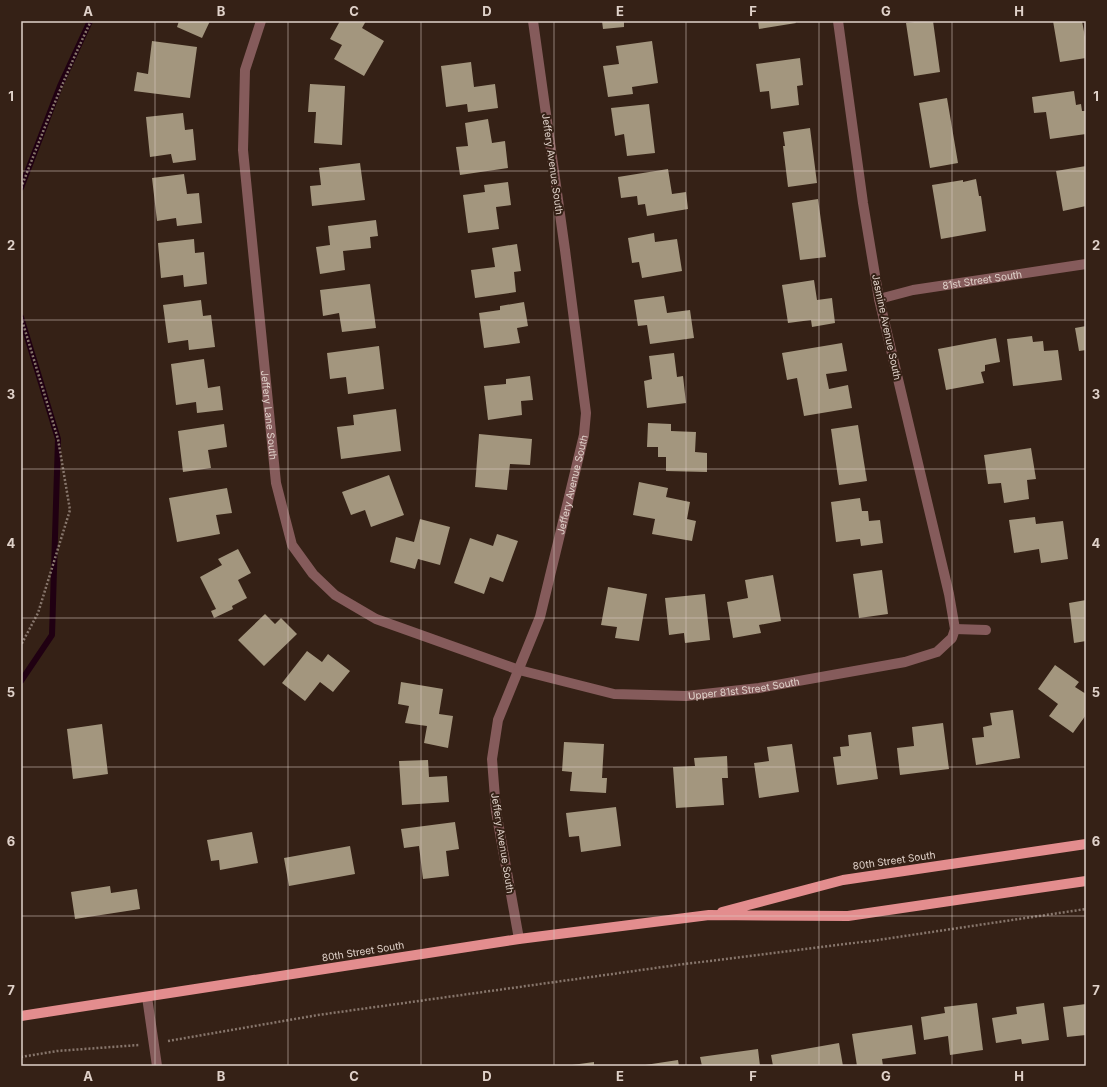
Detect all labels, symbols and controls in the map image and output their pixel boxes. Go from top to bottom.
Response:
text: A [83,3,93,19]
text: B [217,3,226,19]
text: C [349,3,359,19]
text: D [482,3,492,19]
text: E [616,3,624,19]
text: F [749,3,757,19]
text: G [881,3,891,19]
text: H [1014,3,1024,19]
text: 1 [8,88,14,104]
text: 1 [1093,88,1099,104]
street label: Jeffery Avenue South [540,113,566,215]
text: 2 [7,237,15,253]
text: 2 [1092,237,1100,253]
street label: 81st Street South [941,268,1023,292]
street label: Jasmine Avenue South [870,273,904,381]
street label: Jeffery Lane South [259,370,280,461]
text: 3 [7,386,15,402]
text: 3 [1092,386,1100,402]
street label: Jeffery Avenue South [554,434,590,536]
text: 4 [7,535,16,551]
text: 4 [1092,535,1101,551]
street label: Upper 81st Street South [687,675,800,702]
text: 5 [7,684,15,700]
text: 5 [1092,684,1100,700]
street label: Jeffery Avenue South [489,792,517,894]
text: 6 [7,833,15,849]
text: 6 [1092,833,1100,849]
street label: 80th Street South [852,848,936,872]
street label: 80th Street South [321,939,405,963]
text: 7 [7,982,15,998]
text: 7 [1092,982,1100,998]
text: A [83,1068,93,1084]
text: B [217,1068,226,1084]
text: C [349,1068,359,1084]
text: D [482,1068,492,1084]
text: E [616,1068,624,1084]
text: F [749,1068,757,1084]
text: G [881,1068,891,1084]
text: H [1014,1068,1024,1084]

